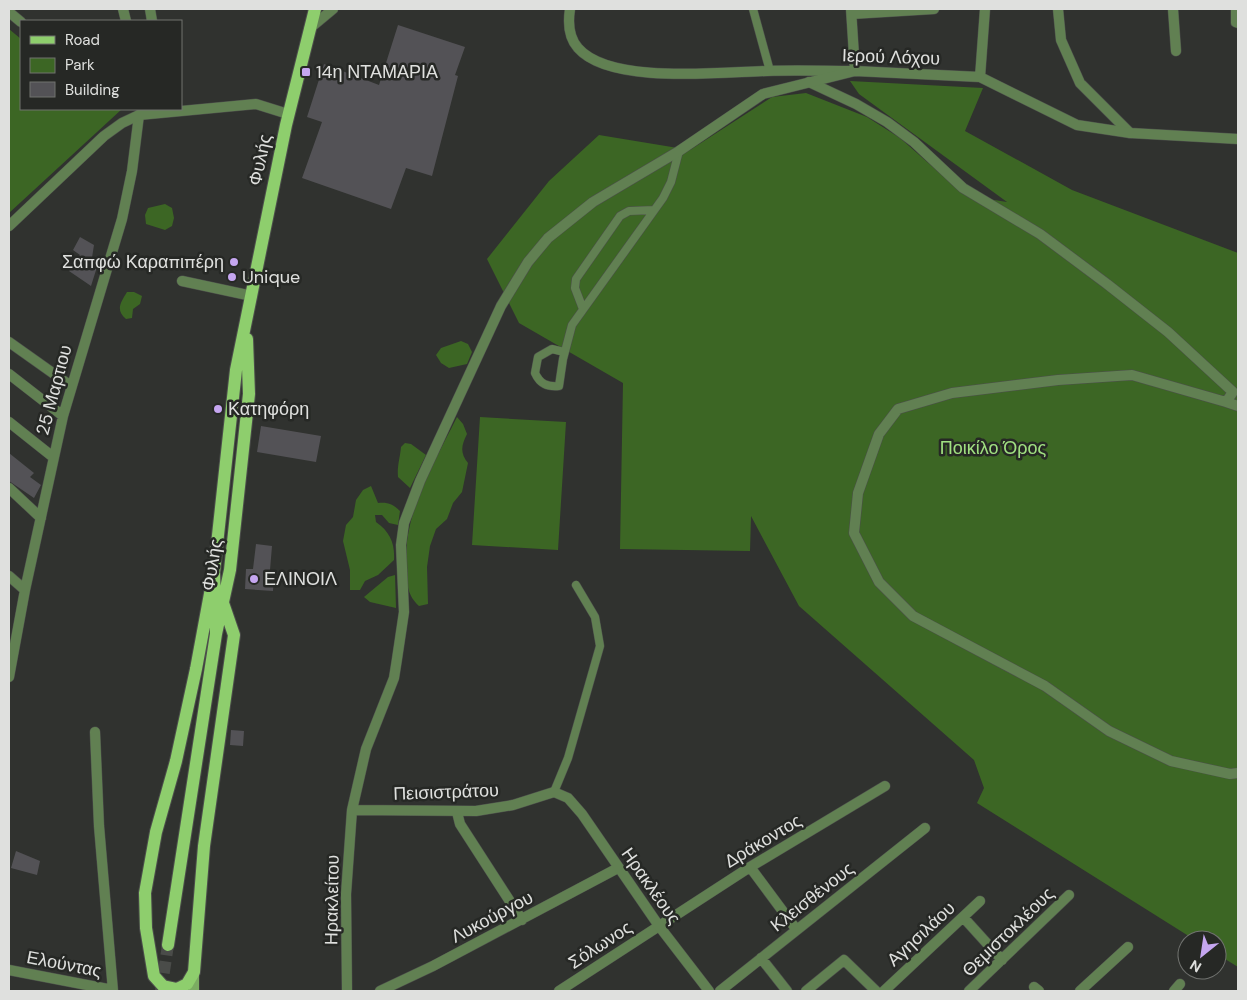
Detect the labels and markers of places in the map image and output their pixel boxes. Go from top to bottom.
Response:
place label: 14η ΝΤΑΜΑΡΙΑ [316,60,438,84]
marker: 14η ΝΤΑΜΑΡΙΑ [300,66,312,78]
place label: Σαπφώ Καραπιπέρη [62,250,224,274]
marker: Σαπφώ Καραπιπέρη [228,256,240,268]
place label: Unique [242,265,300,289]
marker: Unique [226,271,238,283]
place label: Κατηφόρη [228,397,309,421]
marker: Κατηφόρη [212,403,224,415]
place label: ΕΛΙΝΟΙΛ [264,567,337,591]
marker: ΕΛΙΝΟΙΛ [248,573,260,585]

